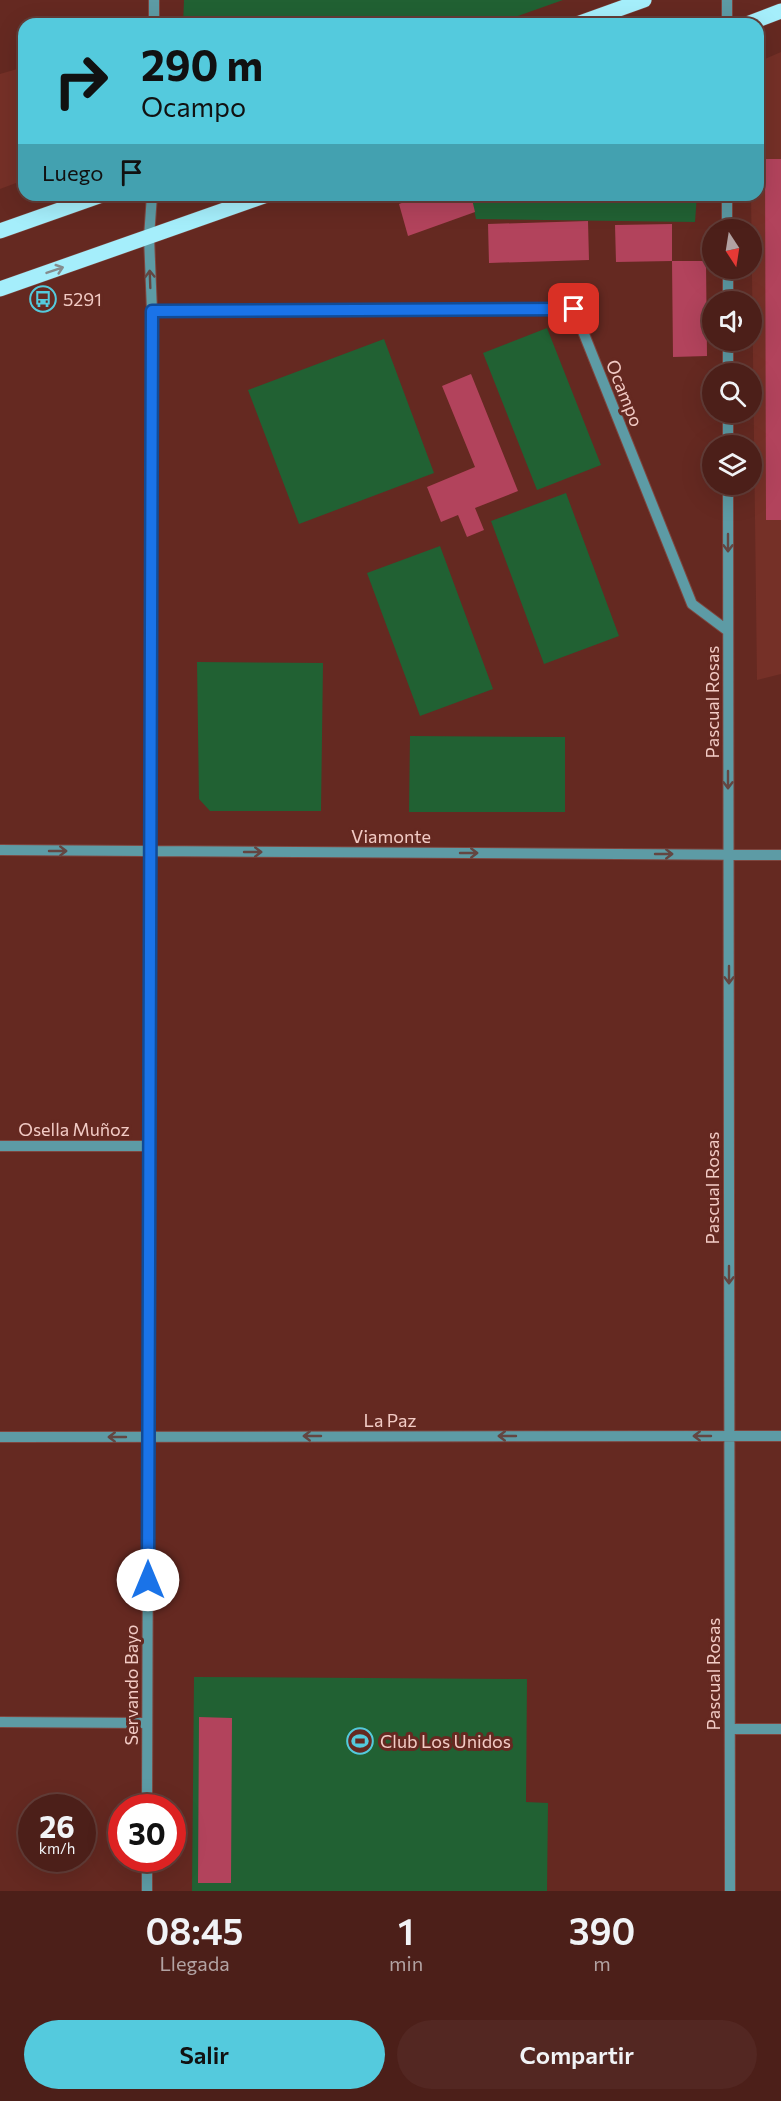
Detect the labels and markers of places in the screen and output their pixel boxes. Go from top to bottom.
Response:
pin [548,283,599,334]
bus stop icon: 5291 [28,284,58,314]
place label: 5291 [63,288,102,310]
sports icon: Club Los Unidos [345,1726,375,1756]
place label: Club Los Unidos [380,1730,511,1752]

